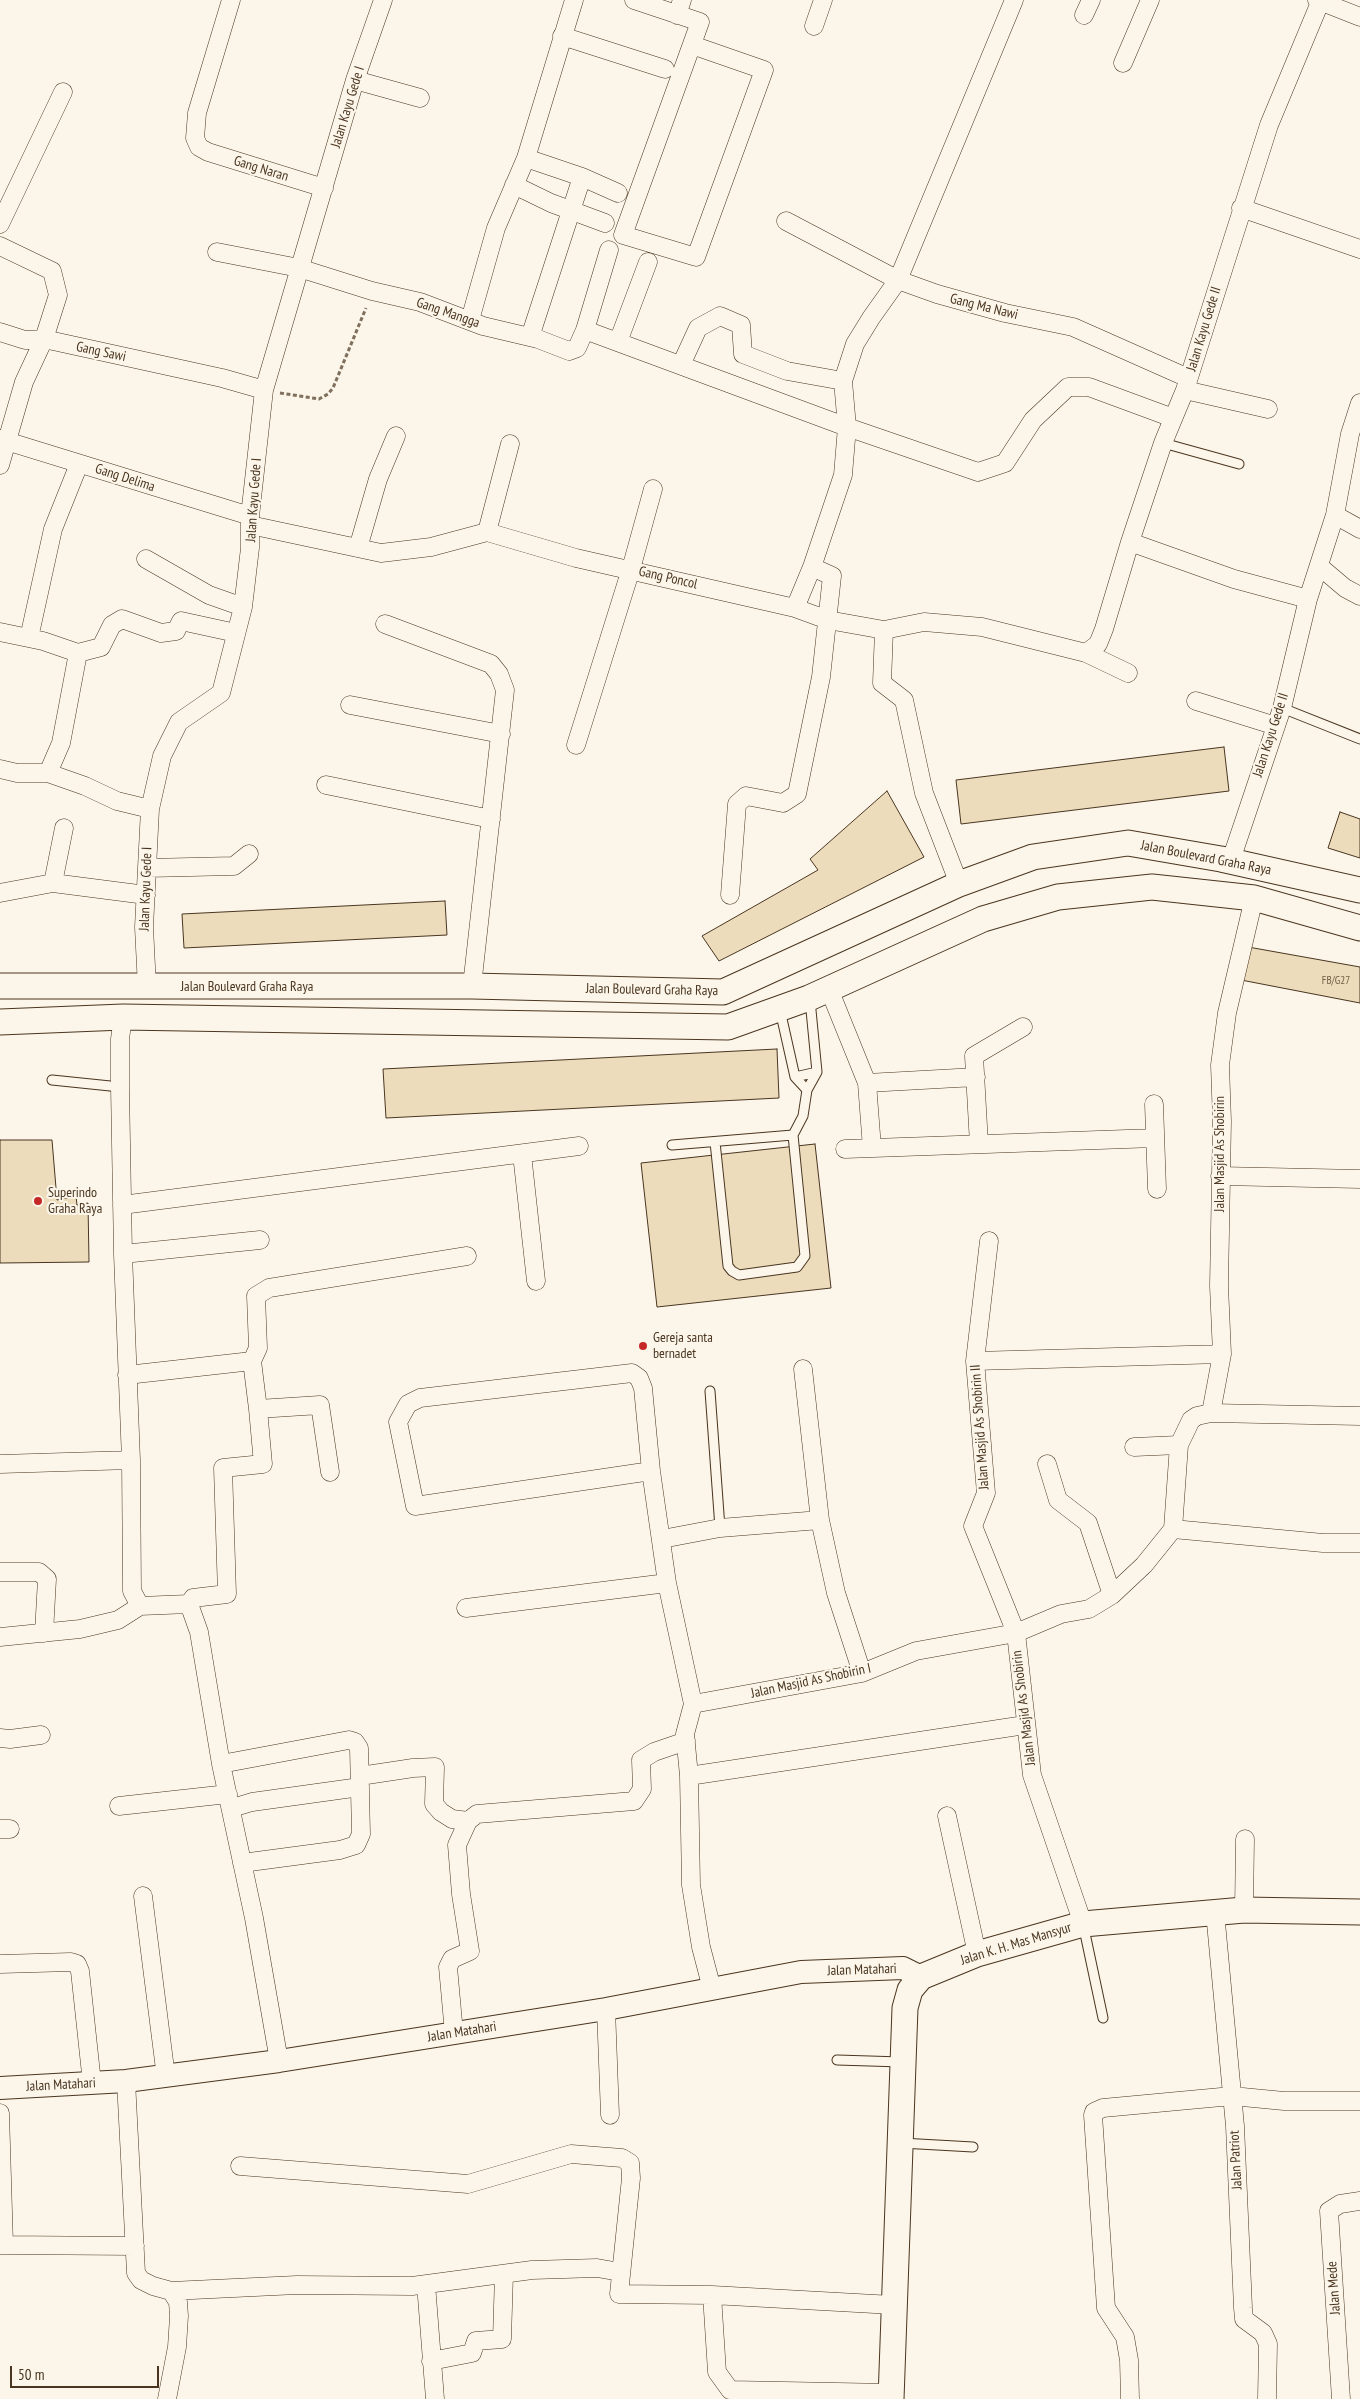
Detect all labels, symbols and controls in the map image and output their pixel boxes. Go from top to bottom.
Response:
street label: Jalan Kayu Gede I [328,64,368,150]
street label: Gang Naran [232,153,290,185]
street label: Jalan Kayu Gede II [1183,285,1225,373]
street label: Gang Ma Nawi [948,290,1020,324]
street label: Gang Mangga [414,294,482,332]
street label: Gang Sawi [75,339,127,365]
street label: Jalan Kayu Gede I [243,457,265,543]
street label: Gang Delima [93,460,157,496]
street label: Gang Poncol [637,563,699,593]
street label: Jalan Kayu Gede II [1249,691,1293,779]
street label: Jalan Boulevard Graha Raya [1139,837,1273,879]
street label: Jalan Kayu Gede I [136,847,156,931]
house number: FB/G27 [1322,974,1350,988]
street label: Jalan Boulevard Graha Raya [181,979,313,995]
street label: Jalan Boulevard Graha Raya [586,980,718,1000]
street label: Jalan Masjid As Shobirin [1212,1096,1228,1212]
place label: Superindo Graha Raya [48,1185,102,1218]
marker: Superindo Graha Raya [32,1195,44,1207]
place label: Gereja santa bernadet [653,1330,713,1362]
marker: Gereja santa bernadet [637,1340,649,1352]
street label: Jalan Masjid As Shobirin II [967,1364,993,1490]
street label: Jalan Masjid As Shobirin [1009,1649,1039,1767]
street label: Jalan Masjid As Shobirin I [750,1660,872,1702]
street label: Jalan K. H. Mas Mansyur [959,1919,1073,1969]
street label: Jalan Matahari [827,1960,897,1980]
street label: Jalan Matahari [426,2018,498,2046]
street label: Jalan Matahari [26,2075,96,2095]
street label: Jalan Patriot [1226,2130,1246,2190]
street label: Jalan Mede [1324,2261,1344,2315]
scale bar [12,2356,161,2388]
text: 50 m [18,2365,44,2384]

